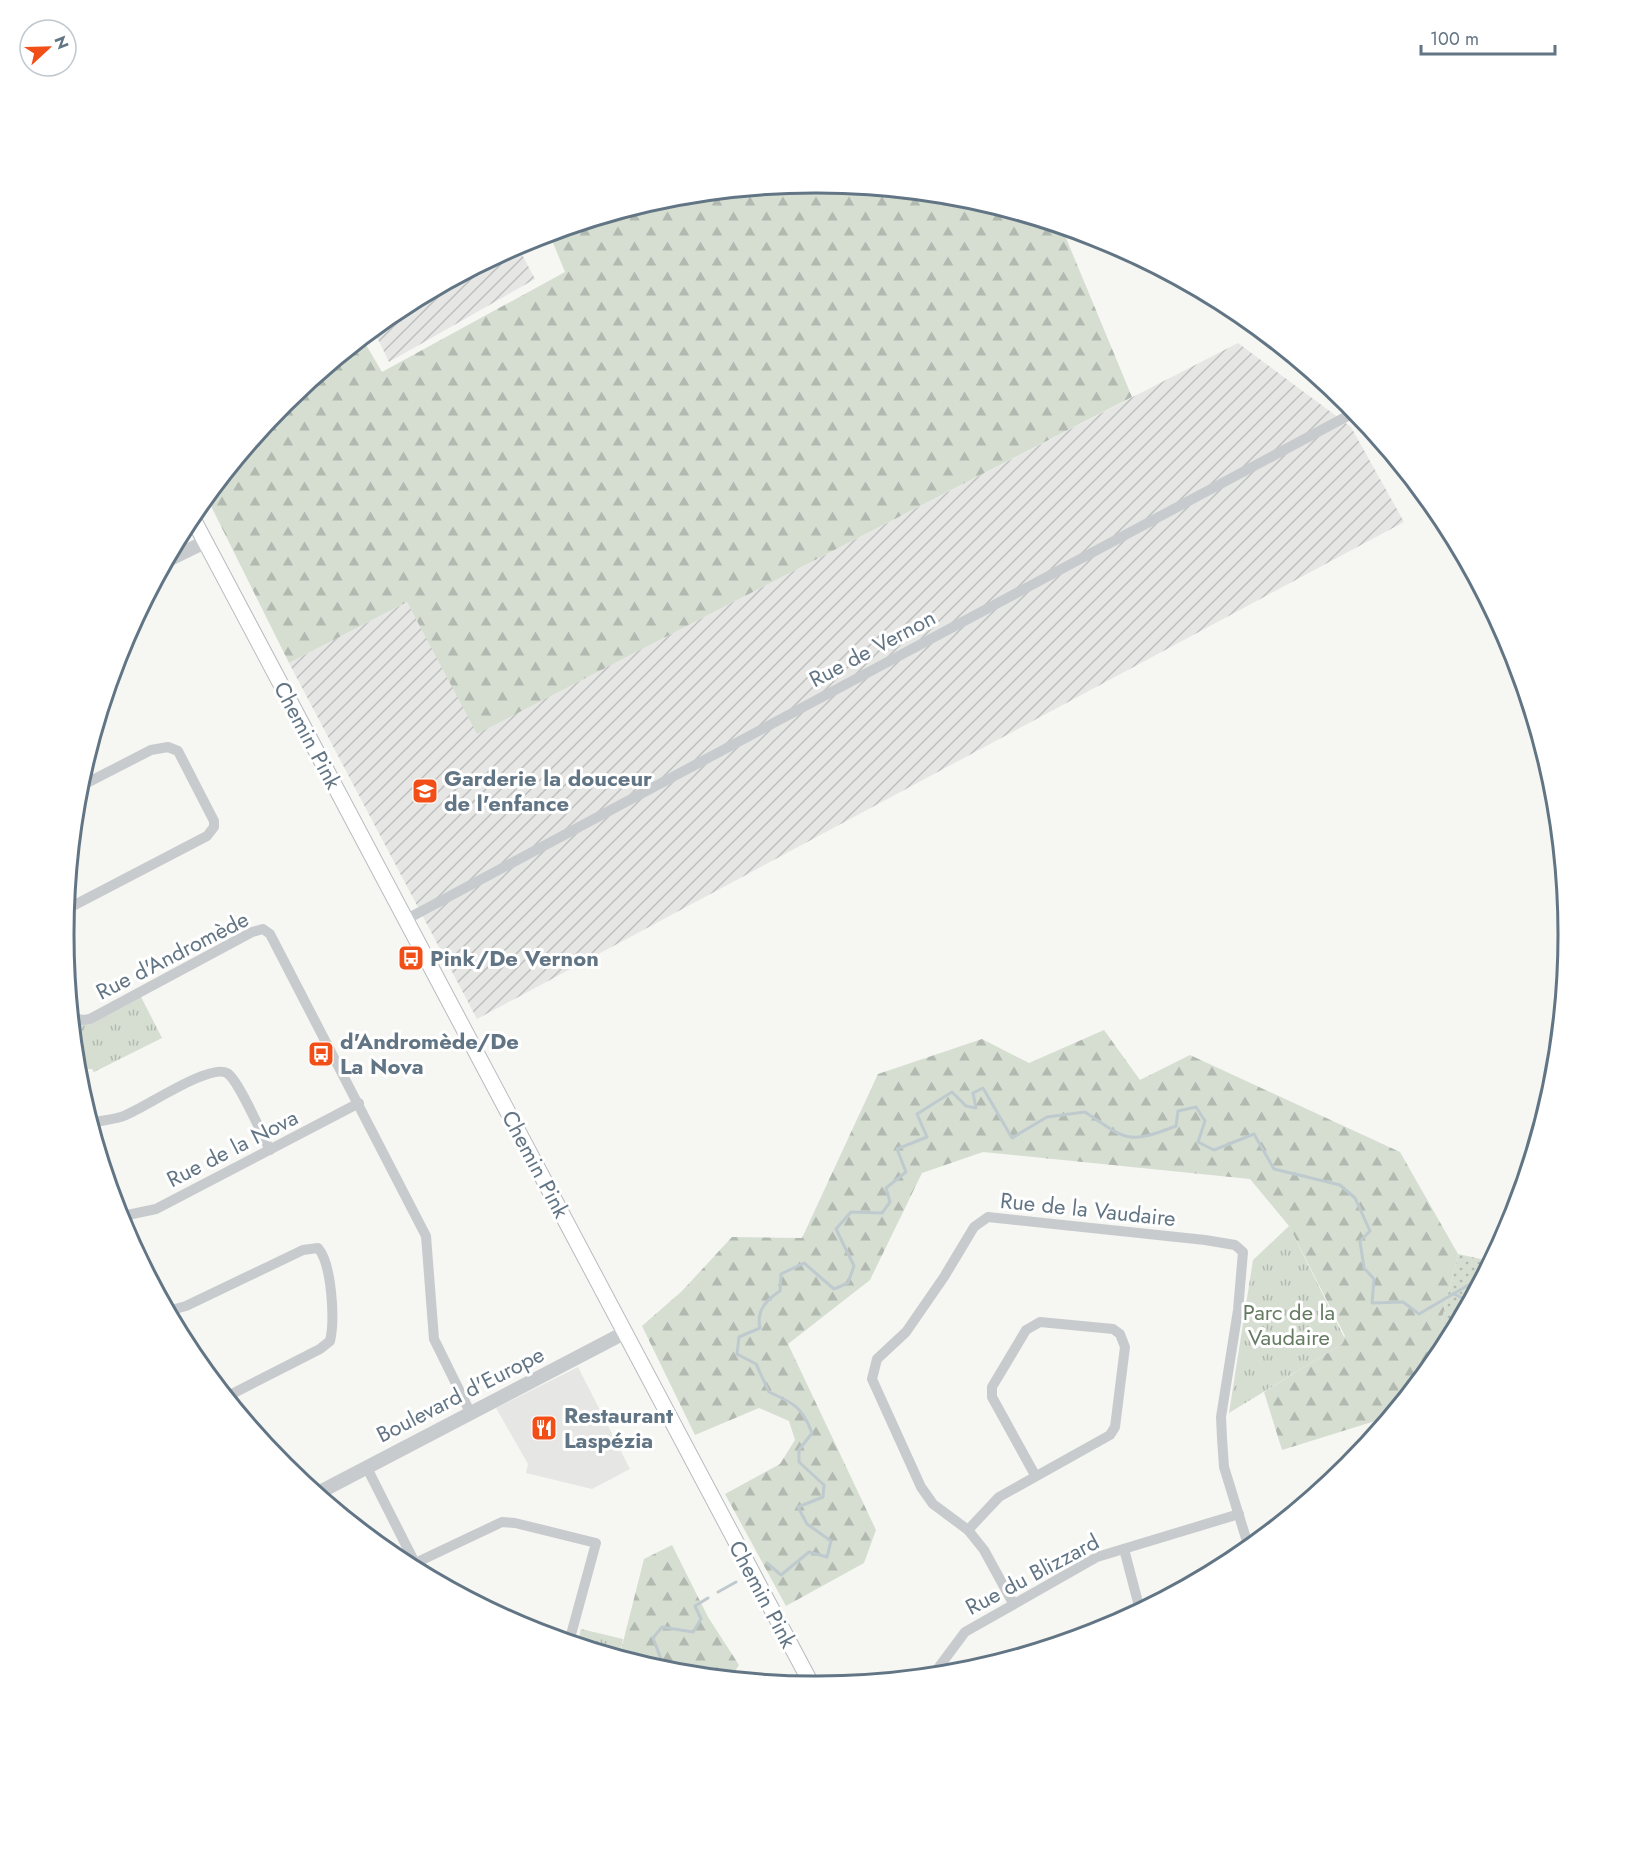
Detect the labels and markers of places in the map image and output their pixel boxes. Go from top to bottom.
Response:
place label: Garderie la douceur de l'enfance [444,762,652,819]
school or university icon: Garderie la douceur de l'enfance [410,776,440,806]
place label: Pink/De Vernon [430,942,599,974]
bus stop icon: Pink/De Vernon [396,943,426,973]
place label: d'Andromède/De La Nova [340,1025,519,1082]
bus stop icon: d'Andromède/De La Nova [306,1039,336,1069]
place label: Restaurant Laspézia [564,1399,673,1456]
restaurant icon: Restaurant Laspézia [529,1413,559,1443]

